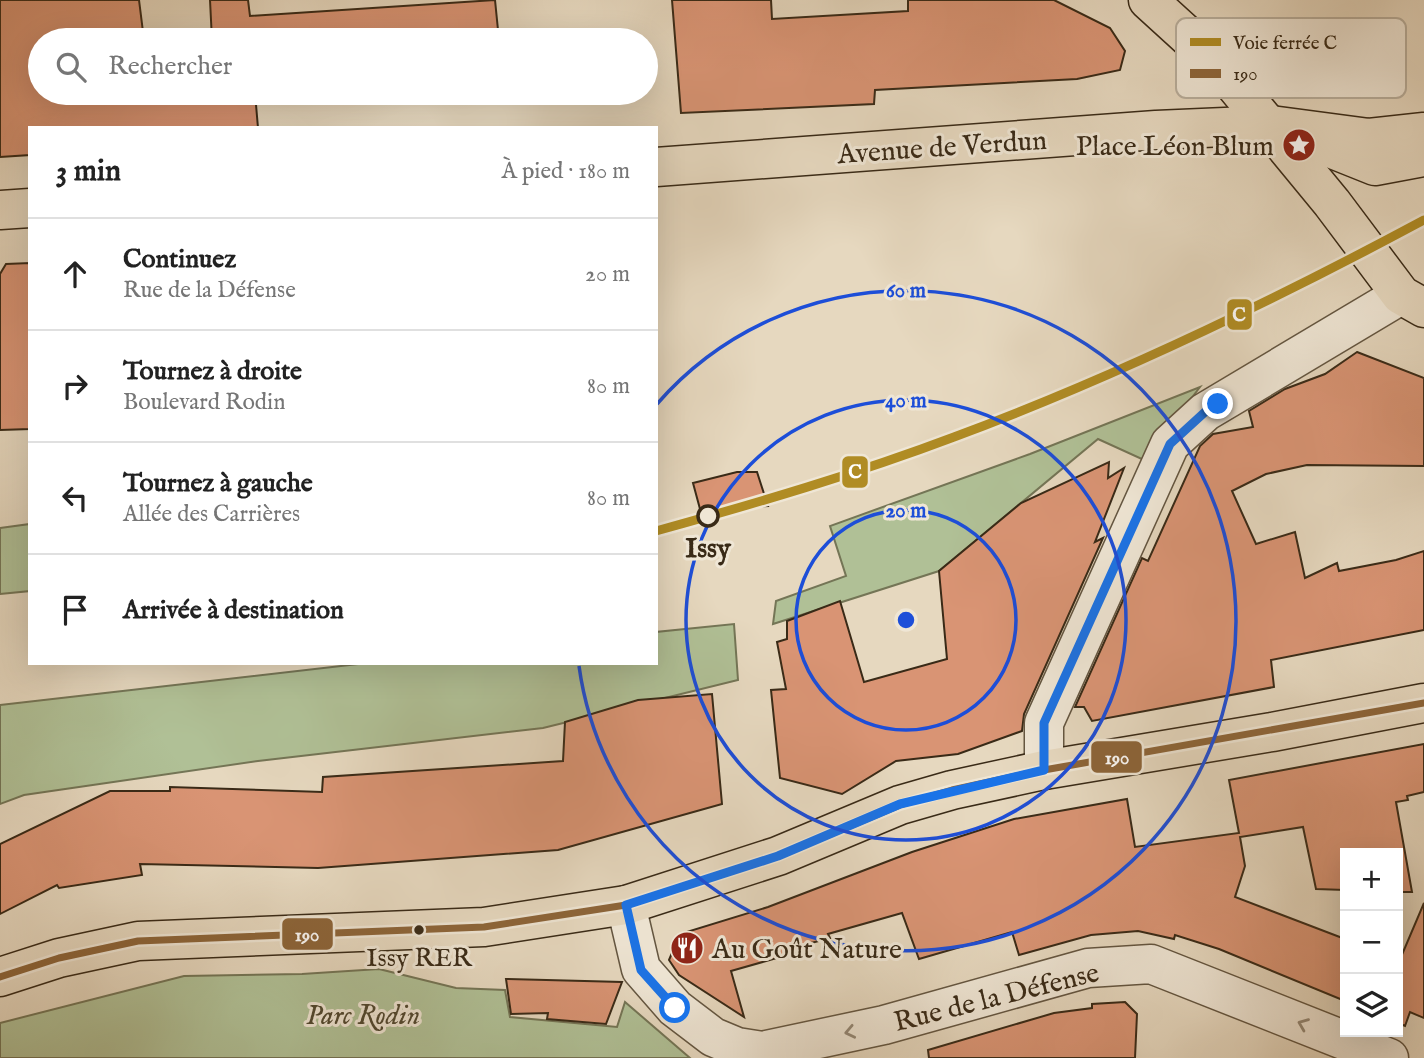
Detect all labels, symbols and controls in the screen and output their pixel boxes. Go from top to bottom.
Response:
legend [1176,18,1406,98]
search box [28,28,658,105]
text: Voie ferrée C [1232,32,1337,56]
icon: search [52,48,90,86]
text: Rechercher [108,50,232,83]
text: 190 [1233,63,1258,87]
street label: Avenue de Verdun [835,124,1048,173]
place icon: Place Léon Blum [1280,126,1318,164]
place label: Place Léon Blum [1076,130,1274,165]
text: 3 min [56,153,121,191]
text: À pied · 180 m [501,157,630,186]
text: Continuez [123,243,236,276]
icon: ahead [56,255,94,293]
text: 20 m [585,260,630,289]
text: Rue de la Défense [123,276,296,305]
text: 60 m [886,278,927,305]
line badge: C [1226,298,1253,331]
text: C [1232,304,1246,328]
text: Tournez à droite [123,355,302,388]
icon: right [56,367,94,405]
text: 80 m [587,372,630,401]
text: Boulevard Rodin [123,388,285,417]
text: 40 m [885,388,927,415]
route end [1202,388,1233,419]
line badge: C [841,455,869,489]
text: C [848,461,862,485]
text: Tournez à gauche [123,467,313,500]
icon: left [56,479,94,517]
text: 80 m [587,484,630,513]
text: 20 m [886,498,927,525]
text: Allée des Carrières [123,500,300,529]
marker: Issy [697,505,719,527]
place label: Issy [685,532,732,567]
icon: arrive [56,591,94,629]
text: Arrivée à destination [123,594,344,627]
centre of rings [894,608,918,632]
line badge: 190 [1090,740,1143,774]
text: 190 [1105,747,1129,771]
map controls [1340,848,1403,1037]
button: + [1340,848,1403,911]
button: − [1340,911,1403,974]
line badge: 190 [281,917,334,951]
marker: Issy RER [412,923,426,937]
text: 190 [295,924,319,948]
restaurant icon: Au Goût Nature [668,929,706,967]
place label: Au Goût Nature [711,933,902,968]
place label: Issy RER [366,942,473,975]
street label: Rue de la Défense [890,956,1103,1041]
button: layers [1340,974,1403,1037]
route start [659,992,690,1023]
park label: Parc Rodin [306,999,420,1034]
one-way arrow [1297,1018,1309,1032]
one-way arrow [844,1024,856,1039]

